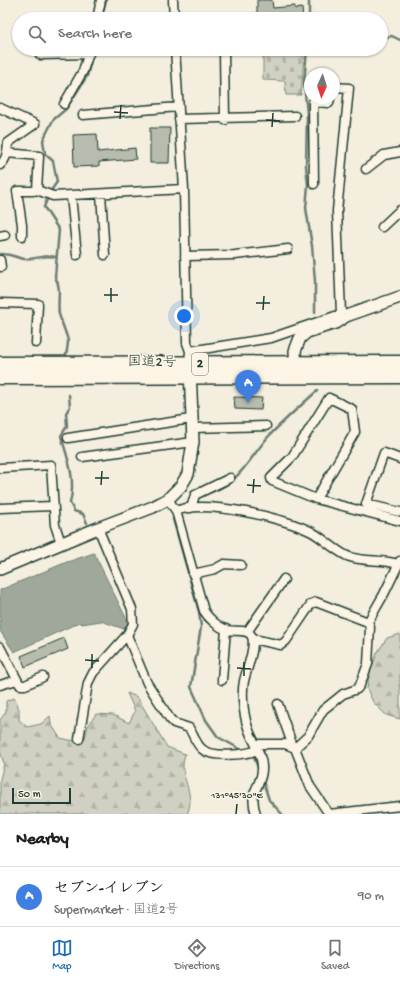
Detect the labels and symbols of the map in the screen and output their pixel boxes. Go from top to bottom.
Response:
north arrow [304,68,340,104]
your location [174,306,194,326]
road number: 2 [192,353,208,375]
street label: 国道2号 [127,354,177,372]
pin: A [235,370,261,403]
scale bar [12,786,71,805]
text: 131°45'30"E [210,790,264,802]

